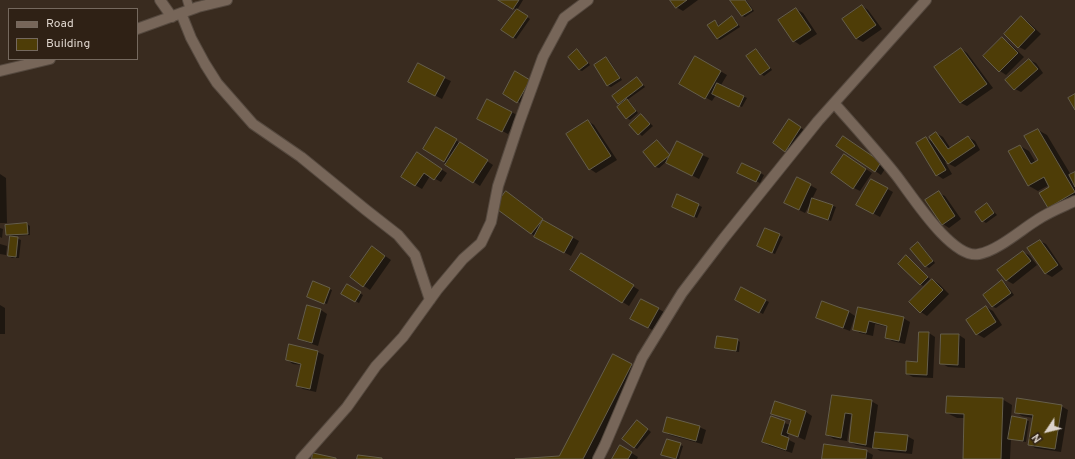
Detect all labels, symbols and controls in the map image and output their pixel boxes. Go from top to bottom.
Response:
legend [8,8,138,60]
text: Road [46,16,74,32]
text: Building [46,36,90,52]
north arrow [1027,411,1067,451]
text: N [1029,431,1045,445]

